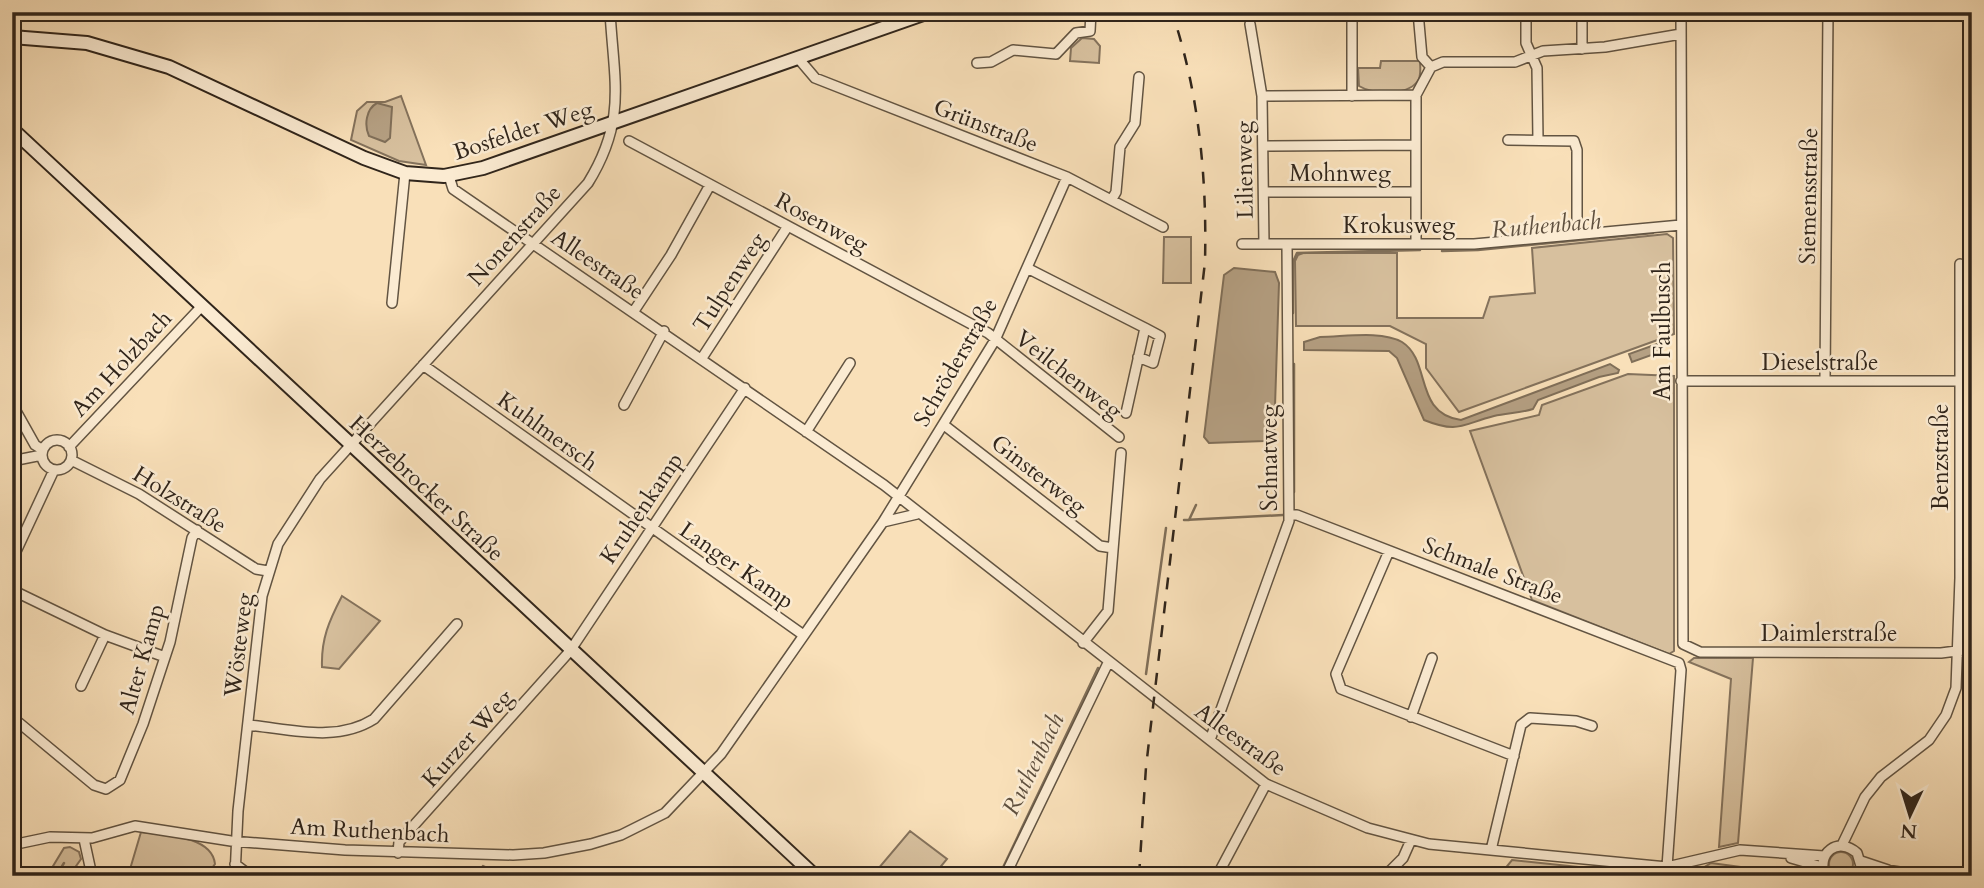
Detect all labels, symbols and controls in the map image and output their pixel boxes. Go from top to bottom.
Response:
street label: Grünstraße [929,91,1043,160]
street label: Bosfelder Weg [449,93,597,168]
street label: Lilienweg [1228,121,1261,219]
street label: Siemensstraße [1792,127,1825,265]
street label: Mohnweg [1289,158,1391,189]
street label: Nonenstraße [461,178,568,293]
street label: Rosenweg [770,185,874,260]
water label: Ruthenbach [1490,204,1603,247]
street label: Krokusweg [1343,210,1455,241]
street label: Alleestraße [545,222,650,307]
street label: Tulpenweg [686,226,773,338]
street label: Am Faulbusch [1647,261,1678,401]
street label: Schröderstraße [906,292,1005,432]
street label: Am Holzbach [64,303,179,423]
street label: Veilchenweg [1009,323,1129,426]
street label: Dieselstraße [1761,347,1879,378]
street label: Kuhlmersch [491,384,605,479]
street label: Benzstraße [1925,404,1956,510]
street label: Schnatweg [1254,405,1285,511]
street label: Herzebrocker Straße [343,408,511,568]
street label: Ginsterweg [984,427,1093,522]
street label: Kruhenkamp [593,446,690,570]
street label: Holzstraße [127,458,233,540]
street label: Langer Kamp [673,514,800,616]
street label: Schmale Straße [1418,530,1567,611]
street label: Wösteweg [217,591,260,700]
street label: Alter Kamp [111,600,172,718]
street label: Daimlerstraße [1761,618,1897,649]
street label: Kurzer Weg [415,682,520,794]
street label: Alleestraße [1189,696,1293,783]
water label: Ruthenbach [995,707,1073,821]
north arrow [1876,780,1946,850]
street label: Am Ruthenbach [290,811,451,850]
text: N [1899,817,1918,845]

